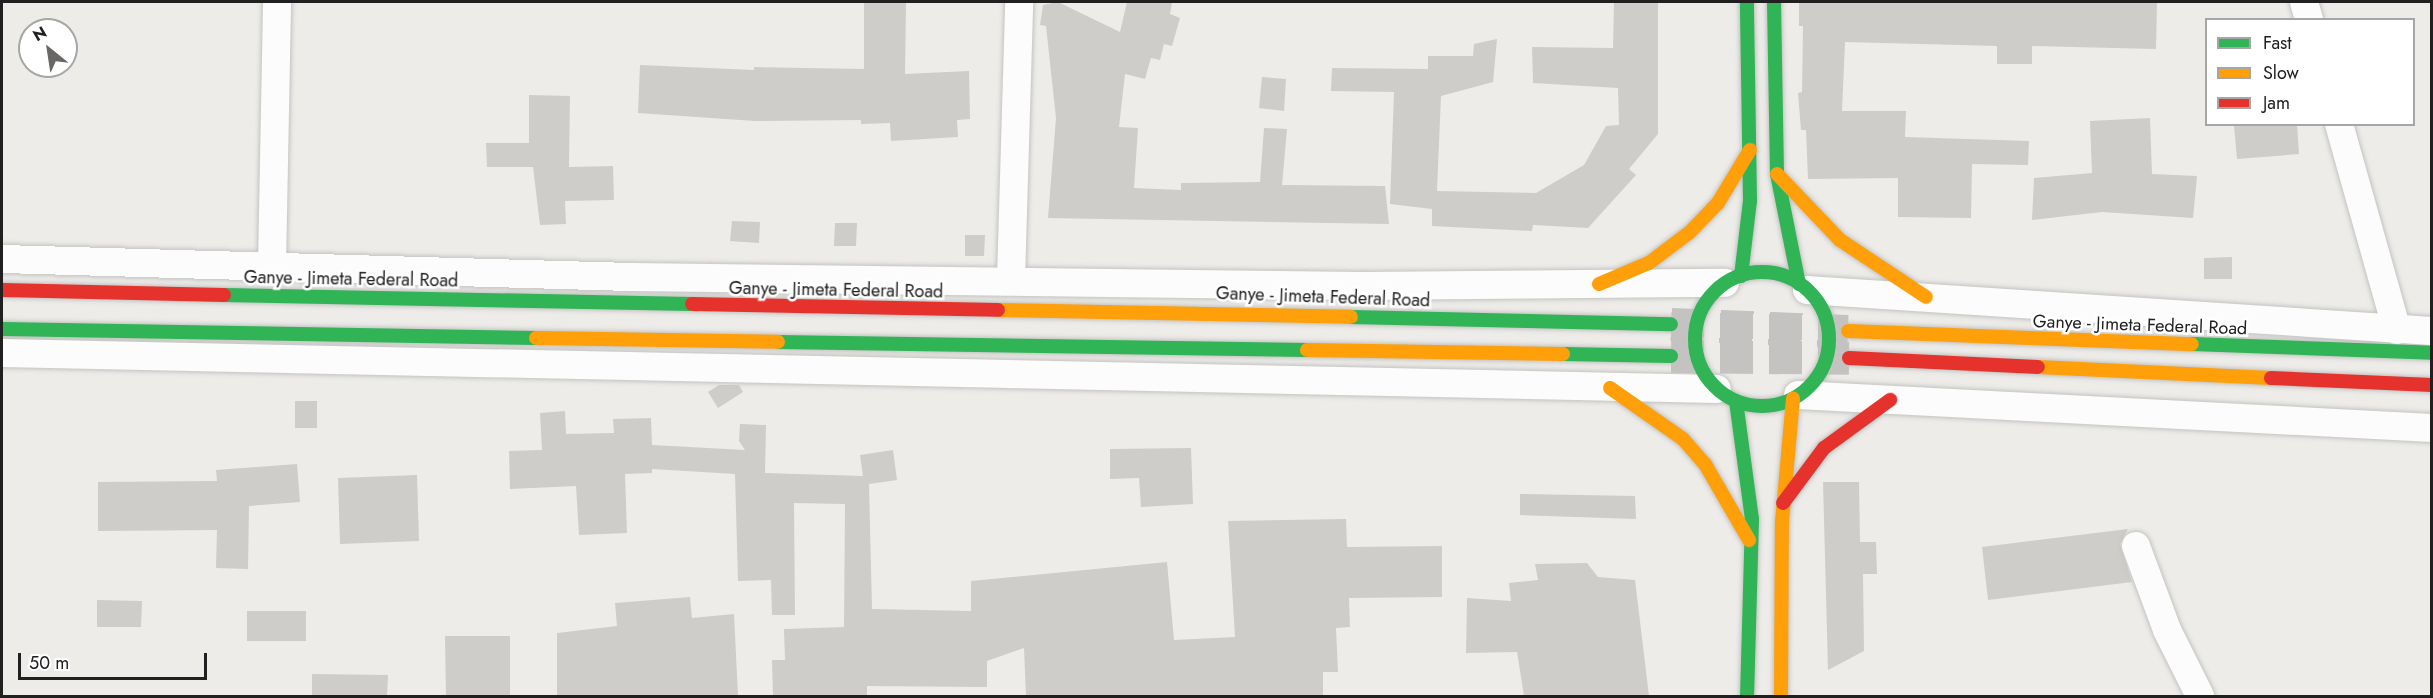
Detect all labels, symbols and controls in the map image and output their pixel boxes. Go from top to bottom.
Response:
north arrow [18,18,78,78]
legend [2205,18,2415,126]
text: N [28,21,51,47]
text: Fast [2263,30,2292,56]
text: Slow [2263,60,2299,86]
text: Jam [2263,90,2290,116]
street label: Ganye - Jimeta Federal Road [244,266,458,292]
street label: Ganye - Jimeta Federal Road [729,277,943,303]
street label: Ganye - Jimeta Federal Road [1215,282,1431,312]
street label: Ganye - Jimeta Federal Road [2032,310,2248,340]
scale bar [21,641,210,679]
text: 50 m [29,650,69,676]

